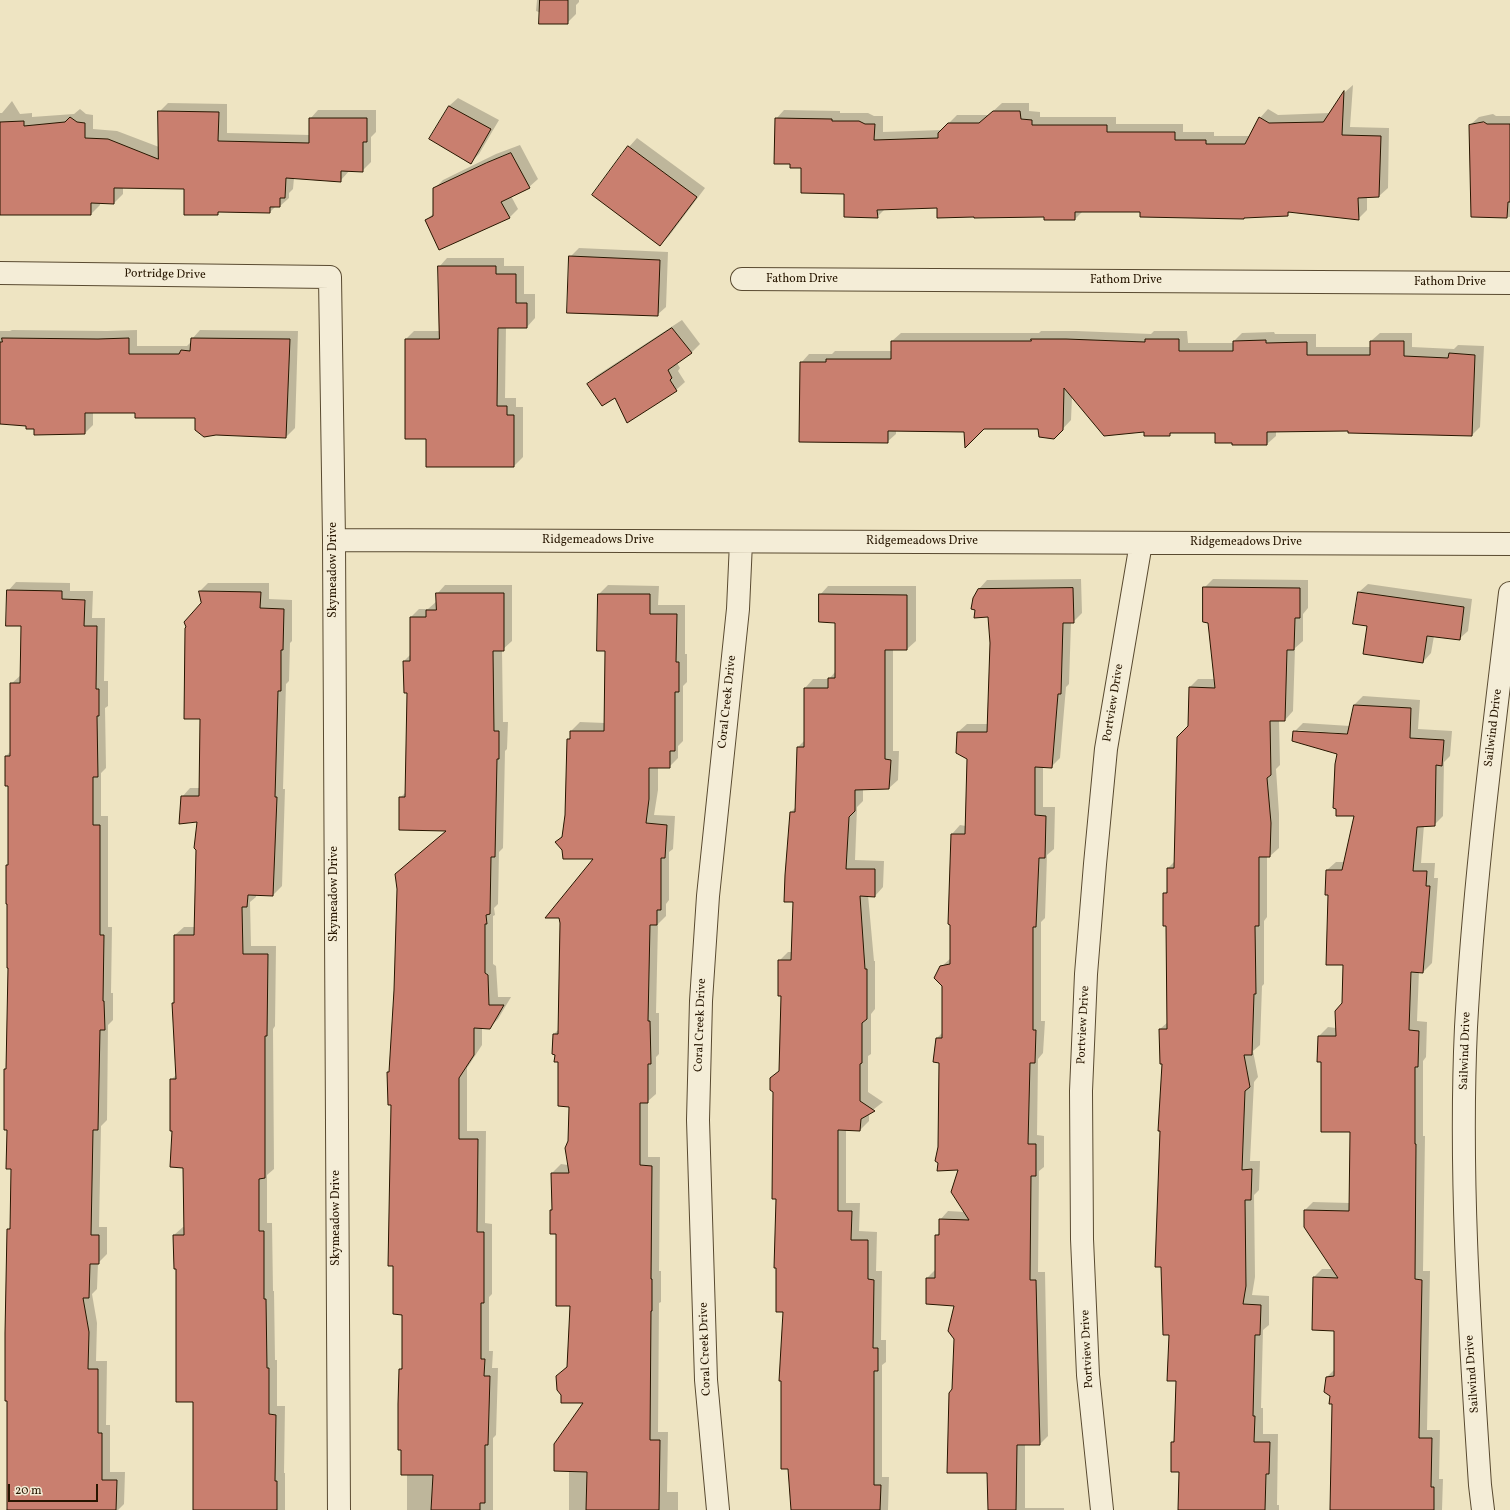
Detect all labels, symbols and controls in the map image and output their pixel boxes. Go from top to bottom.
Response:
street label: Portridge Drive [124,267,206,283]
street label: Fathom Drive [766,273,838,287]
street label: Fathom Drive [1090,274,1162,288]
street label: Fathom Drive [1414,276,1486,290]
street label: Skymeadow Drive [327,522,341,618]
street label: Ridgemeadows Drive [542,534,654,548]
street label: Ridgemeadows Drive [866,535,978,549]
street label: Ridgemeadows Drive [1190,536,1302,550]
street label: Coral Creek Drive [716,655,740,749]
street label: Portview Drive [1101,663,1127,743]
street label: Sailwind Drive [1482,688,1506,768]
street label: Skymeadow Drive [328,846,342,942]
street label: Coral Creek Drive [692,978,710,1072]
street label: Portview Drive [1075,985,1093,1065]
street label: Sailwind Drive [1457,1012,1475,1090]
street label: Skymeadow Drive [330,1170,344,1266]
street label: Coral Creek Drive [697,1302,715,1396]
street label: Portview Drive [1079,1309,1097,1389]
street label: Sailwind Drive [1463,1334,1483,1414]
scale bar [10,1476,100,1502]
text: 20 m [15,1483,42,1499]

